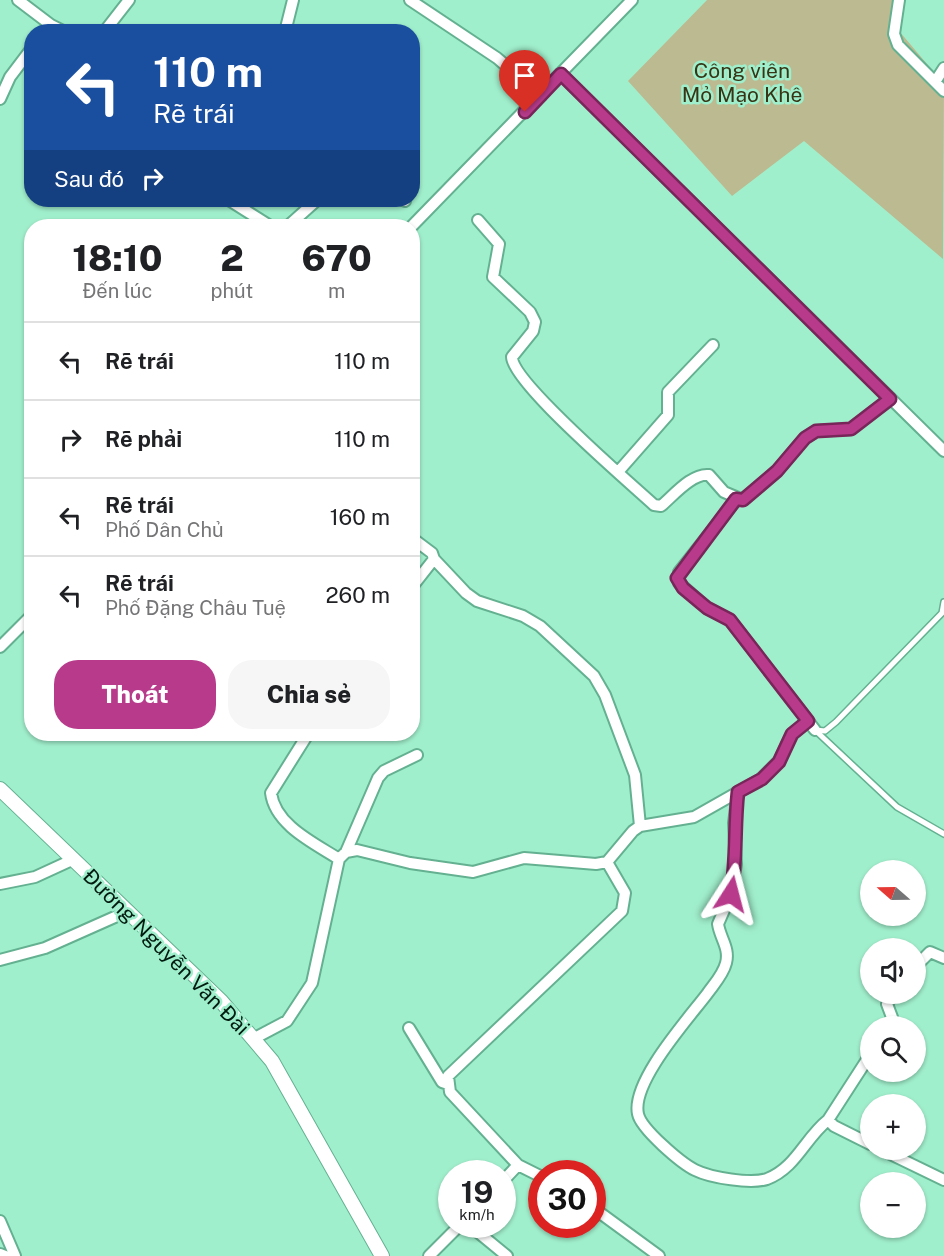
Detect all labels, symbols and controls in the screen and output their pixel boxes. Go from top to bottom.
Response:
text: 110 m [153,47,263,96]
icon: left [54,48,132,126]
pin [499,50,550,112]
park label: Công viên Mỏ Mạo Khê [682,58,802,107]
icon: arrive [508,59,541,92]
text: Rẽ trái [153,97,235,129]
icon: right [136,162,169,195]
text: Sau đó [54,166,124,192]
text: 18:10 [72,237,162,279]
text: 2 [220,237,244,279]
text: 670 [301,237,372,279]
text: Đến lúc [82,279,152,303]
text: phút [211,279,253,303]
text: m [328,279,345,303]
icon: left [54,345,87,378]
text: Rẽ trái [105,348,174,374]
text: 110 m [334,348,390,374]
icon: right [54,423,87,456]
text: Rẽ phải [105,426,182,452]
text: 110 m [334,426,390,452]
text: Rẽ trái [105,492,174,518]
icon: left [54,501,87,534]
text: 160 m [330,504,390,530]
text: Phố Dân Chủ [105,518,224,542]
text: Rẽ trái [105,570,174,596]
icon: left [54,579,87,612]
text: 260 m [325,582,390,608]
text: Phố Đặng Châu Tuệ [105,596,286,620]
button: Thoát [54,660,216,729]
button: Chia sẻ [228,660,390,729]
north arrow [860,860,926,926]
map controls [860,860,926,1238]
position arrow [699,862,763,926]
street label: Đường Nguyễn Văn Đài [78,863,255,1040]
button: sound [860,938,926,1004]
button: search [860,1016,926,1082]
button: + [860,1094,926,1160]
speed limit sign: 30 [528,1160,606,1238]
button: − [860,1172,926,1238]
text: 19 [461,1174,493,1210]
text: km/h [459,1206,495,1223]

